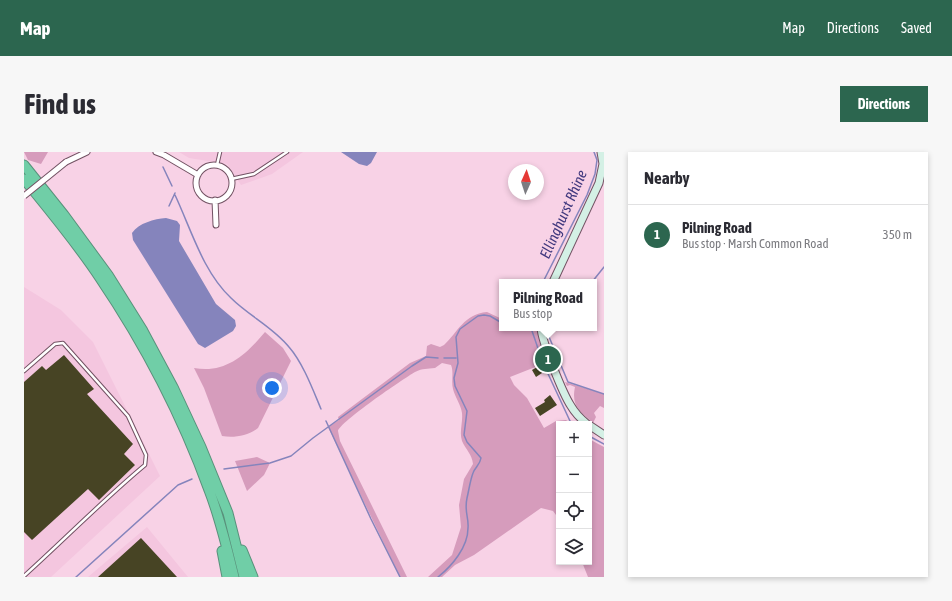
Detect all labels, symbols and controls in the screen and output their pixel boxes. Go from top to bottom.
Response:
text: Map [20,17,51,39]
text: Map [782,20,805,36]
text: Directions [827,20,879,36]
text: Saved [901,20,932,36]
button: Directions [840,86,928,122]
text: Find us [24,88,96,120]
north arrow [508,164,544,200]
water label: Ellinghurst Rhine [536,167,590,261]
text: Nearby [644,168,690,188]
text: Pilning Road [682,219,752,236]
text: 1 [654,227,660,242]
text: 350 m [883,227,912,242]
text: Bus stop · Marsh Common Road [682,236,829,251]
popup [499,279,597,331]
text: Pilning Road [513,289,583,306]
text: Bus stop [513,306,552,321]
pin: 1 [535,344,561,374]
your location [262,378,282,398]
map controls [556,421,592,565]
button: + [556,421,592,457]
button: − [556,457,592,493]
button: locate [556,493,592,529]
button: layers [556,529,592,565]

